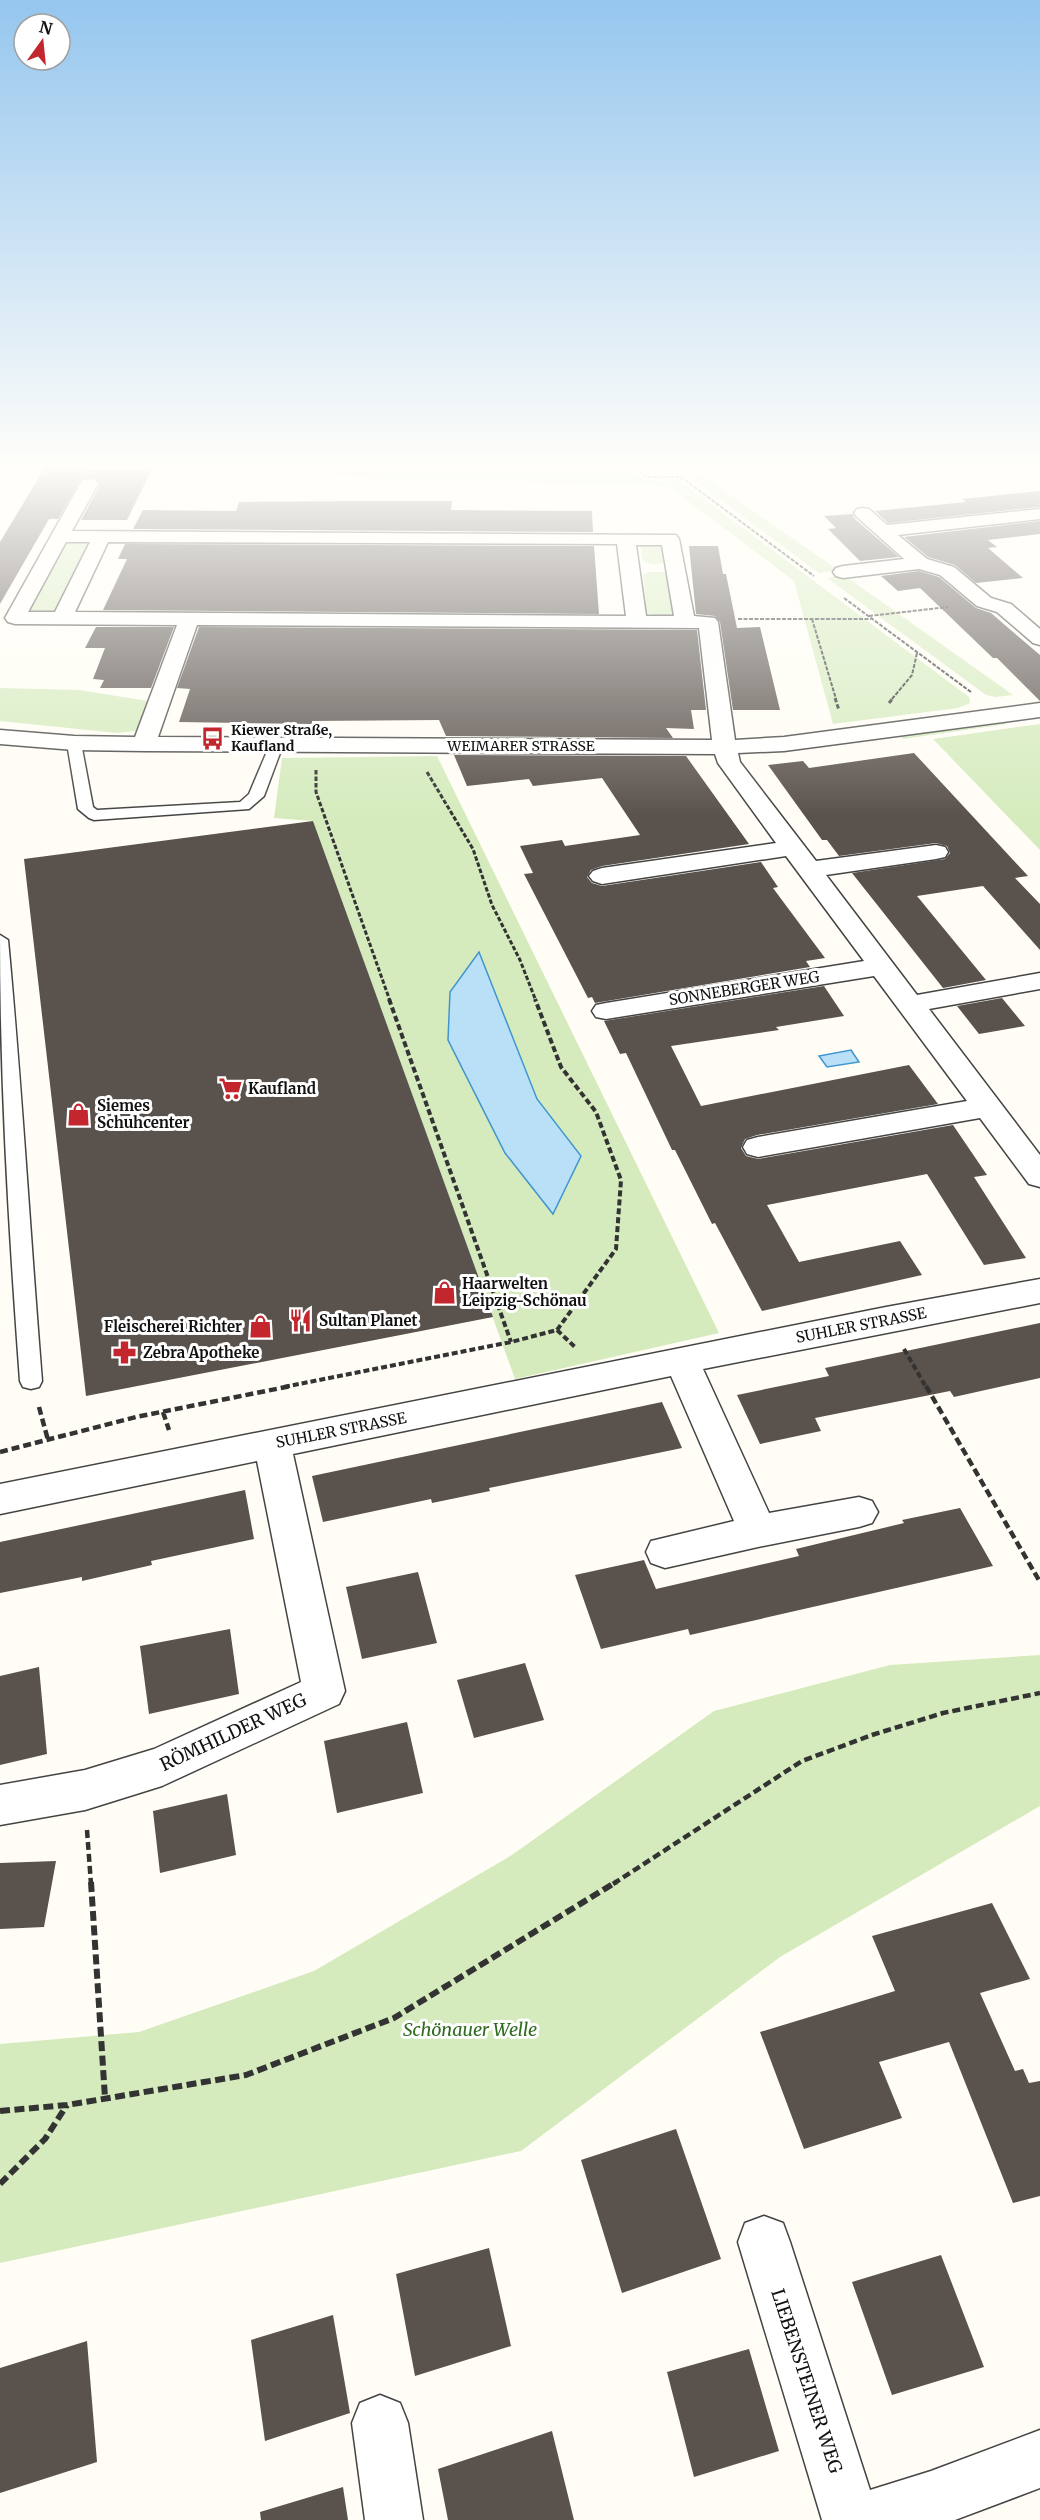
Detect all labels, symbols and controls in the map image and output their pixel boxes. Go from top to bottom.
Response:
north arrow [12,12,72,72]
text: N [37,16,55,39]
place label: Kiewer Straße, Kaufland [231,721,332,755]
bus stop icon: Kiewer Straße, Kaufland [200,725,226,751]
street label: WEIMARER STRASSE [446,737,595,755]
street label: SONNEBERGER WEG [667,967,821,1009]
supermarket icon: Kaufland [217,1075,243,1101]
place label: Kaufland [248,1079,316,1098]
place label: Siemes Schuhcenter [97,1096,190,1132]
shop icon: Siemes Schuhcenter [66,1101,92,1127]
place label: Haarwelten Leipzig-Schönau [462,1274,587,1310]
shop icon: Haarwelten Leipzig-Schönau [431,1279,457,1305]
street label: SUHLER STRASSE [794,1303,928,1347]
restaurant icon: Sultan Planet [288,1307,314,1333]
place label: Sultan Planet [319,1311,418,1330]
shop icon: Fleischerei Richter [247,1313,273,1339]
place label: Fleischerei Richter [104,1317,242,1336]
pharmacy icon: Zebra Apotheke [112,1339,138,1365]
place label: Zebra Apotheke [143,1343,260,1362]
street label: SUHLER STRASSE [274,1408,408,1452]
street label: RÖMHILDER WEG [156,1688,310,1776]
park label: Schönauer Welle [403,2018,537,2041]
street label: LIEBENSTEINER WEG [766,2286,848,2476]

